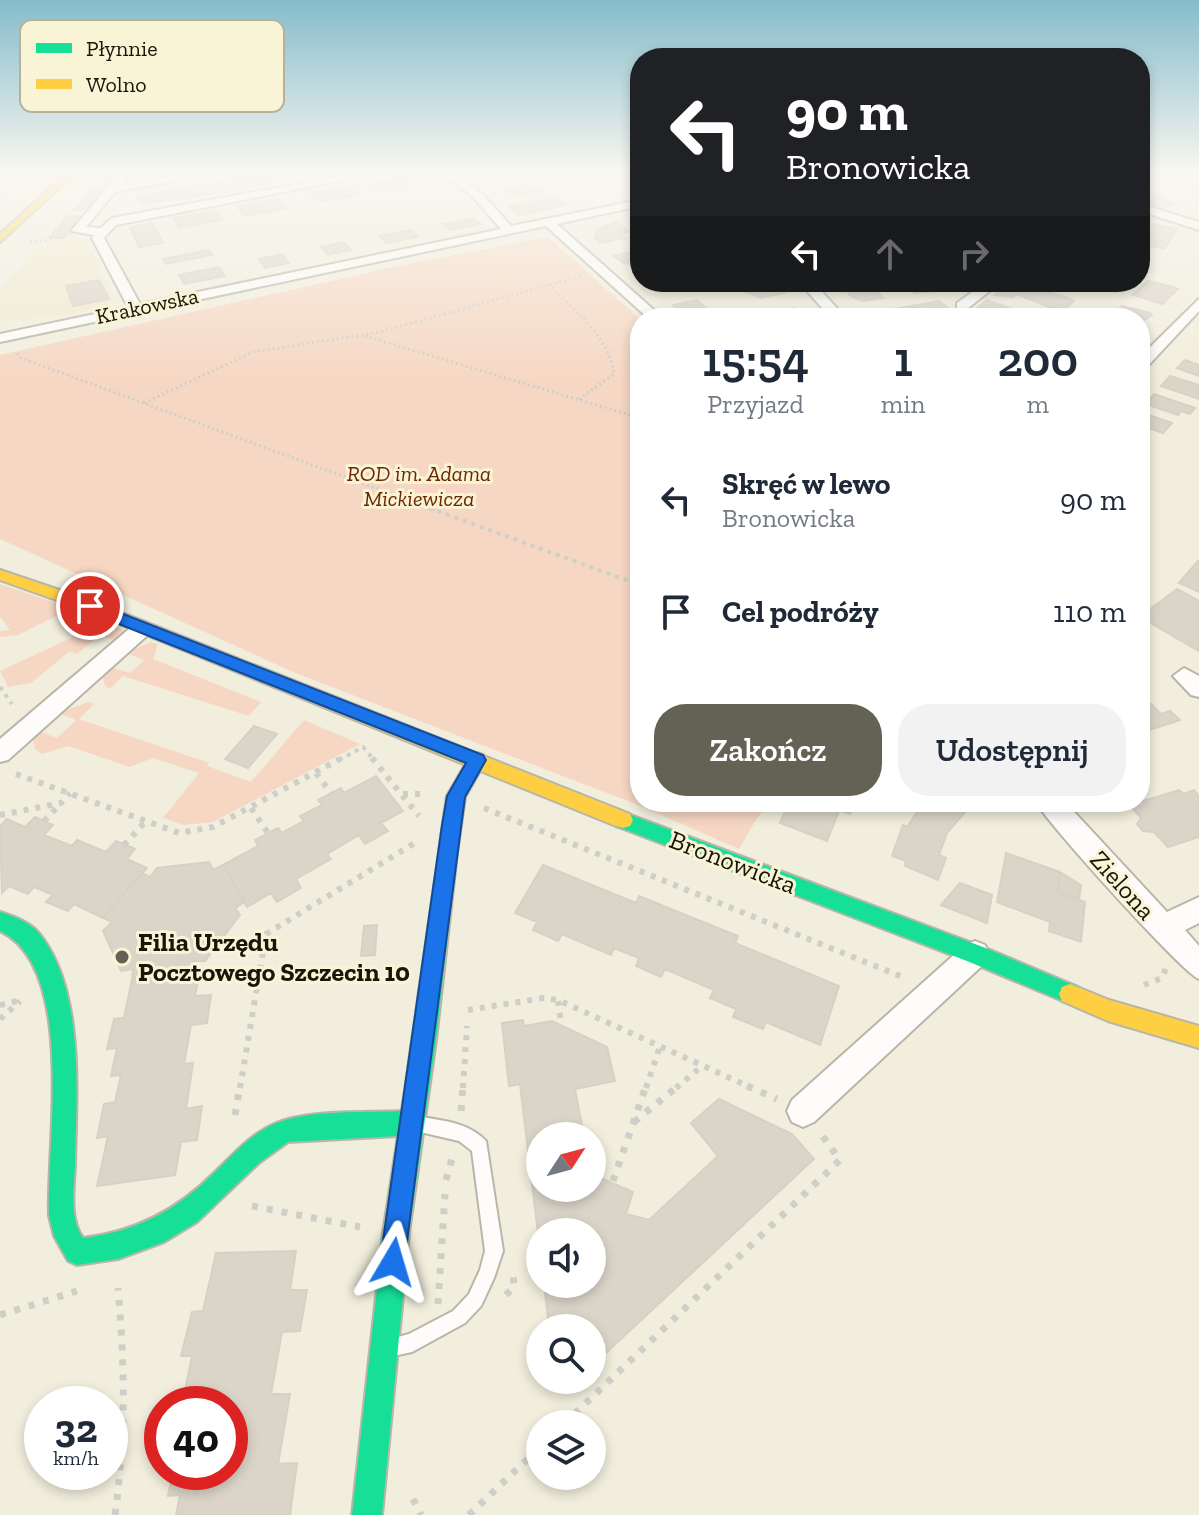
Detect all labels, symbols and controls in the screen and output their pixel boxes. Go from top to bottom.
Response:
legend [20,20,284,112]
text: Płynnie [86,35,157,62]
text: Wolno [86,71,147,98]
text: 90 m [786,77,908,144]
icon: left [654,80,758,184]
text: Bronowicka [786,145,970,188]
icon: left [784,232,828,276]
icon: ahead [868,232,912,276]
icon: right [952,232,996,276]
street label: Krakowska [93,282,201,330]
text: 15:54 [702,331,809,388]
text: 1 [894,331,913,388]
text: 200 [997,331,1078,388]
text: Przyjazd [707,388,804,420]
text: min [881,388,925,420]
text: m [1027,388,1049,420]
park label: ROD im. Adama Mickiewicza [347,460,491,512]
text: Skręć w lewo [722,466,891,502]
icon: left [654,478,698,522]
text: 90 m [1060,482,1126,518]
text: Bronowicka [722,502,855,534]
pin [56,572,124,640]
icon: arrive [68,584,112,628]
icon: arrive [654,590,698,634]
text: Cel podróży [722,594,879,630]
text: 110 m [1053,594,1126,630]
button: Zakończ [654,704,882,796]
button: Udostępnij [898,704,1126,796]
street label: Bronowicka [665,823,801,901]
street label: Zielona [1084,844,1163,927]
place label: Filia Urzędu Pocztowego Szczecin 10 [138,926,410,988]
marker: Filia Urzędu Pocztowego Szczecin 10 [113,948,131,966]
north arrow [526,1122,606,1202]
map controls [526,1122,606,1490]
button: sound [526,1218,606,1298]
position arrow [351,1220,435,1304]
button: search [526,1314,606,1394]
speed limit sign: 40 [144,1386,248,1490]
text: 32 [55,1404,97,1452]
button: layers [526,1410,606,1490]
text: km/h [53,1446,99,1470]

